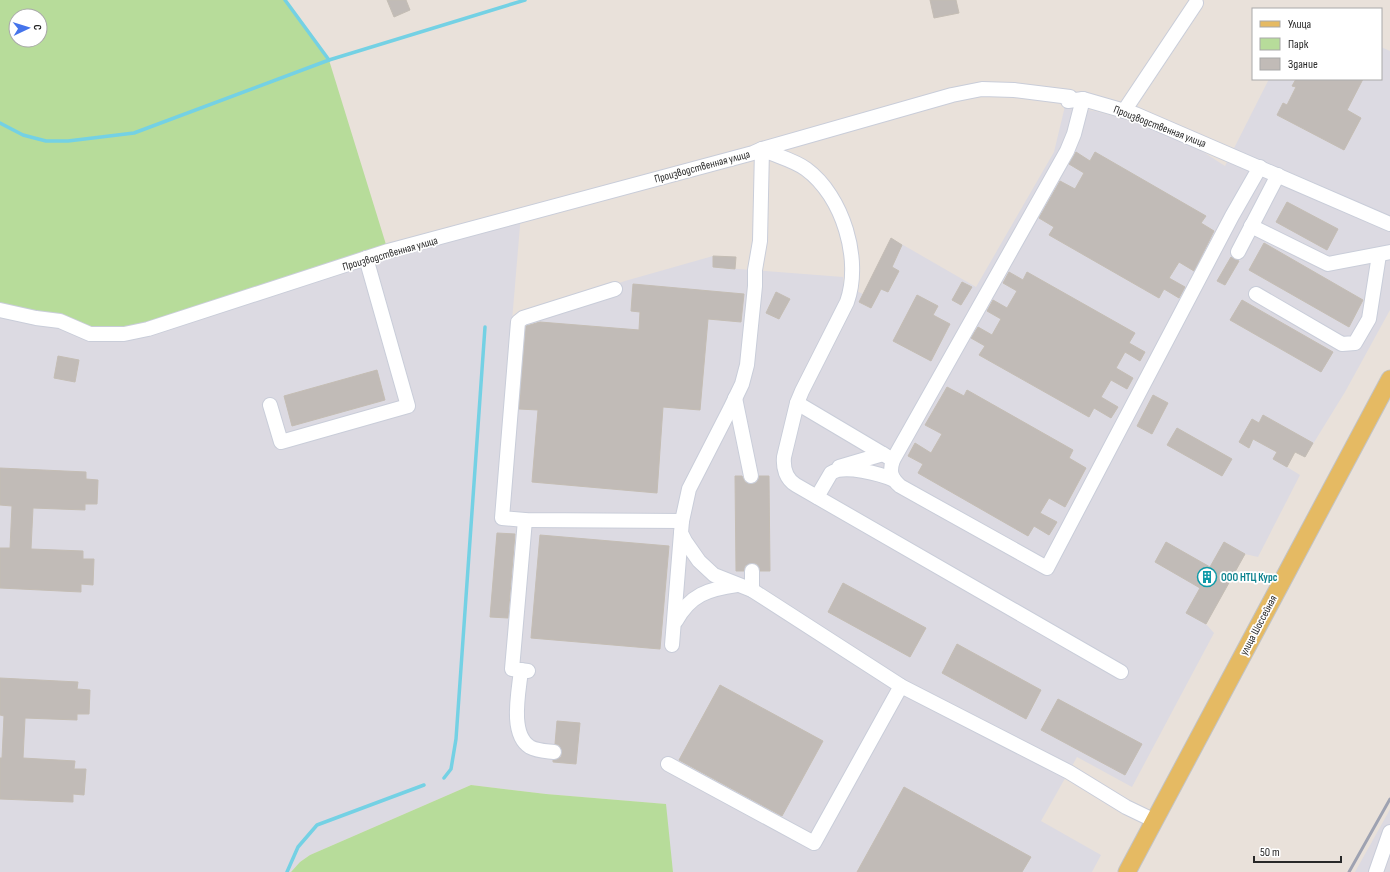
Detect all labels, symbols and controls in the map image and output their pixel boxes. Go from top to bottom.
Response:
north arrow [8,8,48,48]
legend [1252,8,1382,80]
text: Улица [1288,17,1312,32]
text: С [31,24,44,31]
text: Парк [1288,37,1309,52]
text: Здание [1288,57,1318,72]
street label: Производственная улица [1112,103,1208,150]
street label: Производственная улица [653,147,751,185]
street label: Производственная улица [341,234,439,273]
building icon: ООО НТЦ Курс [1196,566,1218,588]
place label: ООО НТЦ Курс [1221,571,1278,584]
street label: улица Шоссейная [1237,593,1280,658]
scale bar [1254,838,1341,864]
text: 50 m [1260,845,1280,860]

